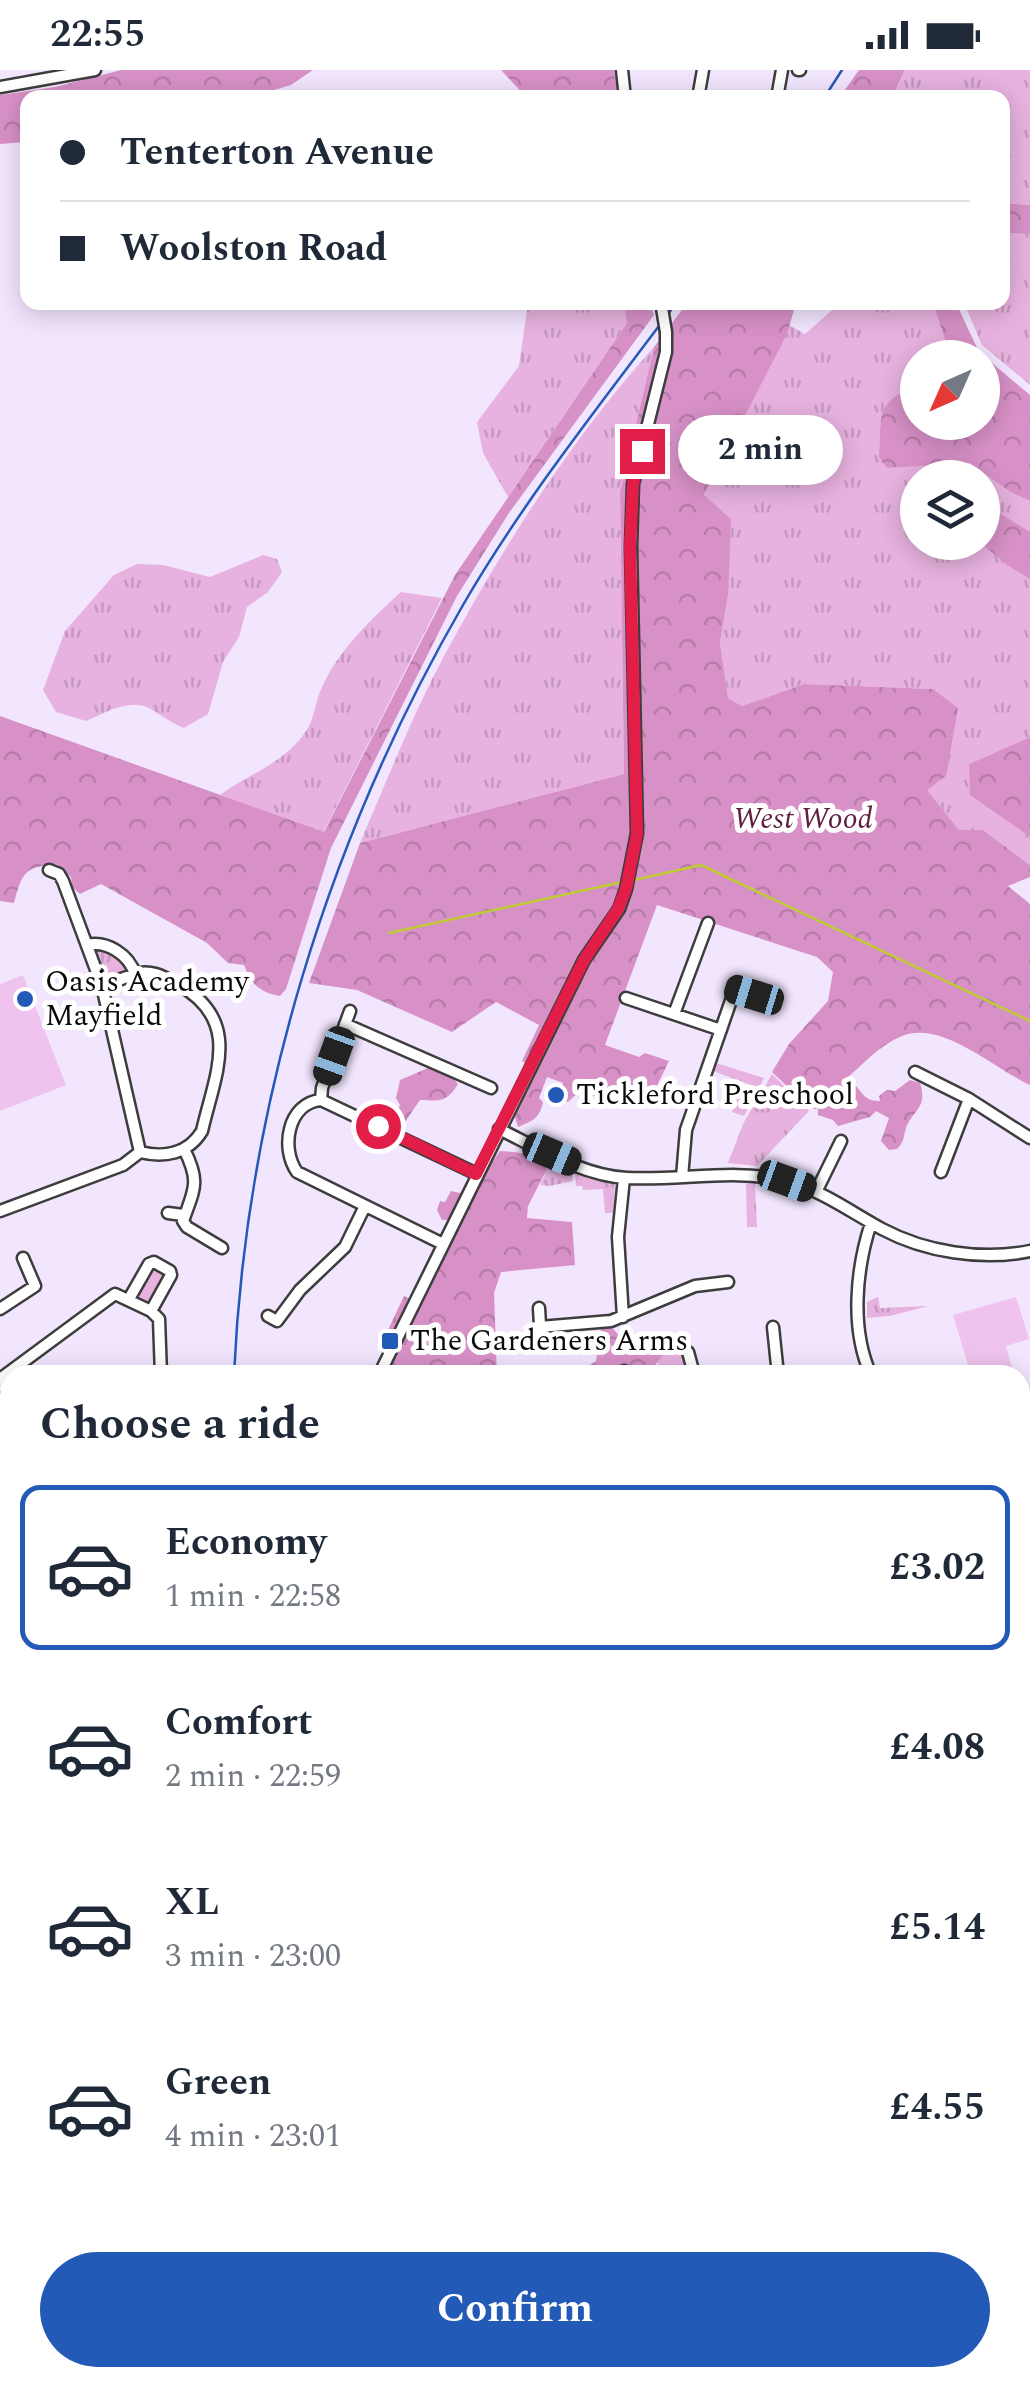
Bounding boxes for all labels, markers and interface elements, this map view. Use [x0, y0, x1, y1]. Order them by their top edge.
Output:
text: 22:55 [50, 6, 145, 64]
text: Tenterton Avenue [120, 124, 434, 182]
text: Woolston Road [120, 220, 388, 278]
north arrow [900, 340, 1000, 440]
map controls [900, 340, 1000, 560]
callout: 2 min [677, 416, 842, 486]
text: 2 min [718, 425, 803, 474]
route end [620, 429, 665, 474]
button: layers [900, 460, 1000, 560]
park label: West Wood [733, 796, 873, 842]
place label: Oasis Academy Mayfield [45, 959, 250, 1039]
car [721, 972, 787, 1018]
marker: Oasis Academy Mayfield [14, 988, 36, 1010]
car [310, 1023, 358, 1089]
place label: Tickleford Preschool [576, 1072, 854, 1118]
marker: Tickleford Preschool [545, 1084, 567, 1106]
route start [356, 1104, 401, 1149]
car [519, 1128, 585, 1180]
car [754, 1157, 820, 1205]
place label: The Gardeners Arms [410, 1318, 688, 1364]
marker: The Gardeners Arms [379, 1330, 401, 1352]
text: Choose a ride [40, 1390, 320, 1459]
text: Economy [165, 1514, 326, 1572]
icon: car [45, 1523, 135, 1613]
text: £3.02 [890, 1539, 985, 1597]
text: 1 min · 22:58 [165, 1572, 341, 1621]
text: Comfort [165, 1694, 312, 1752]
icon: car [45, 1703, 135, 1793]
text: £4.08 [890, 1719, 985, 1777]
text: 2 min · 22:59 [165, 1752, 341, 1801]
text: XL [165, 1874, 219, 1932]
icon: car [45, 1883, 135, 1973]
text: £5.14 [890, 1899, 985, 1957]
text: 3 min · 23:00 [165, 1932, 341, 1981]
text: Green [165, 2054, 272, 2112]
icon: car [45, 2063, 135, 2153]
text: £4.55 [890, 2079, 985, 2137]
text: 4 min · 23:01 [165, 2112, 341, 2161]
button: Confirm [40, 2252, 990, 2367]

